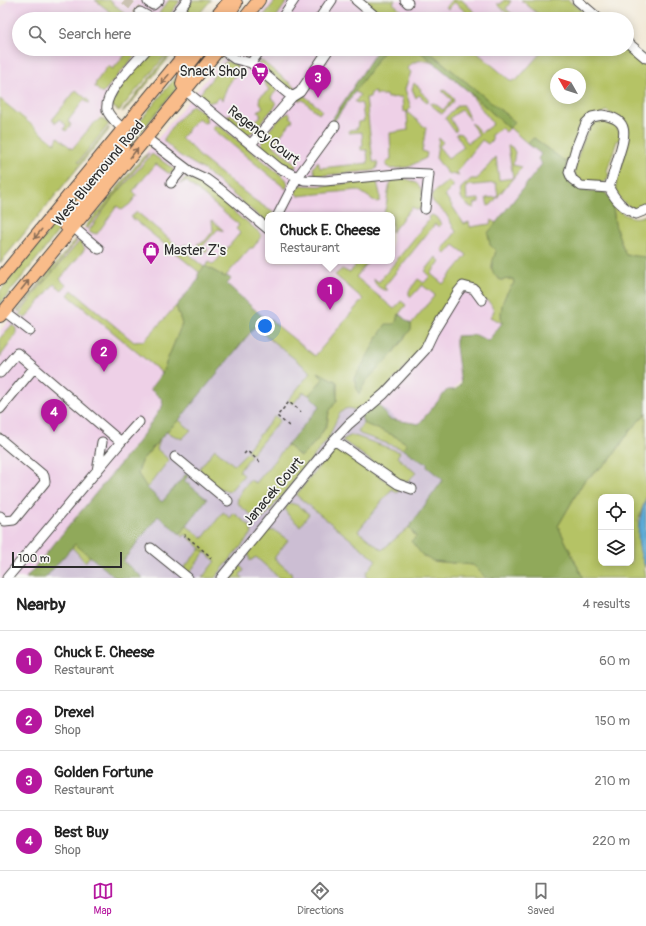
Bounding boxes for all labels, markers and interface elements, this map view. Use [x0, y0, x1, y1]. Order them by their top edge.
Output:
search box [12, 12, 634, 56]
icon: search [26, 23, 48, 45]
text: Search here [58, 25, 131, 44]
supermarket icon: Snack Shop [250, 61, 270, 86]
place label: Snack Shop [179, 63, 247, 80]
pin: 3 [305, 65, 331, 98]
north arrow [550, 68, 586, 104]
one-way arrow [160, 74, 169, 84]
street label: Regency Court [224, 102, 303, 169]
street label: West Bluemound Road [49, 117, 148, 230]
one-way arrow [130, 147, 138, 158]
popup [265, 212, 395, 264]
text: Chuck E. Cheese [280, 221, 380, 240]
one-way arrow [33, 228, 42, 239]
shop icon: Master Z's [141, 240, 161, 265]
text: Restaurant [280, 240, 340, 256]
place label: Master Z's [164, 242, 227, 259]
pin: 1 [317, 277, 343, 310]
one-way arrow [20, 280, 29, 291]
your location [255, 316, 275, 336]
pin: 2 [91, 339, 117, 372]
pin: 4 [41, 399, 67, 432]
street label: Janacek Court [240, 453, 307, 529]
map controls [598, 494, 634, 566]
button: locate [598, 494, 634, 530]
button: layers [598, 530, 634, 566]
scale bar [12, 550, 122, 569]
text: 100 m [18, 552, 49, 565]
text: Nearby [16, 594, 65, 615]
text: 4 results [583, 596, 630, 612]
text: Chuck E. Cheese [54, 643, 155, 662]
text: 1 [26, 653, 32, 669]
text: 60 m [599, 653, 630, 669]
text: Restaurant [54, 662, 114, 678]
text: Drexel [54, 703, 94, 722]
text: 2 [25, 713, 33, 729]
text: 150 m [595, 713, 630, 729]
text: Shop [54, 722, 81, 738]
text: Golden Fortune [54, 763, 153, 782]
text: 3 [25, 773, 33, 789]
text: 210 m [594, 773, 630, 789]
text: Restaurant [54, 782, 114, 798]
text: Best Buy [54, 823, 108, 842]
text: 4 [25, 833, 33, 849]
text: 220 m [592, 833, 630, 849]
text: Shop [54, 842, 81, 858]
tab: Map [92, 880, 114, 917]
tab: Directions [297, 880, 344, 917]
tab: Saved [527, 880, 554, 917]

